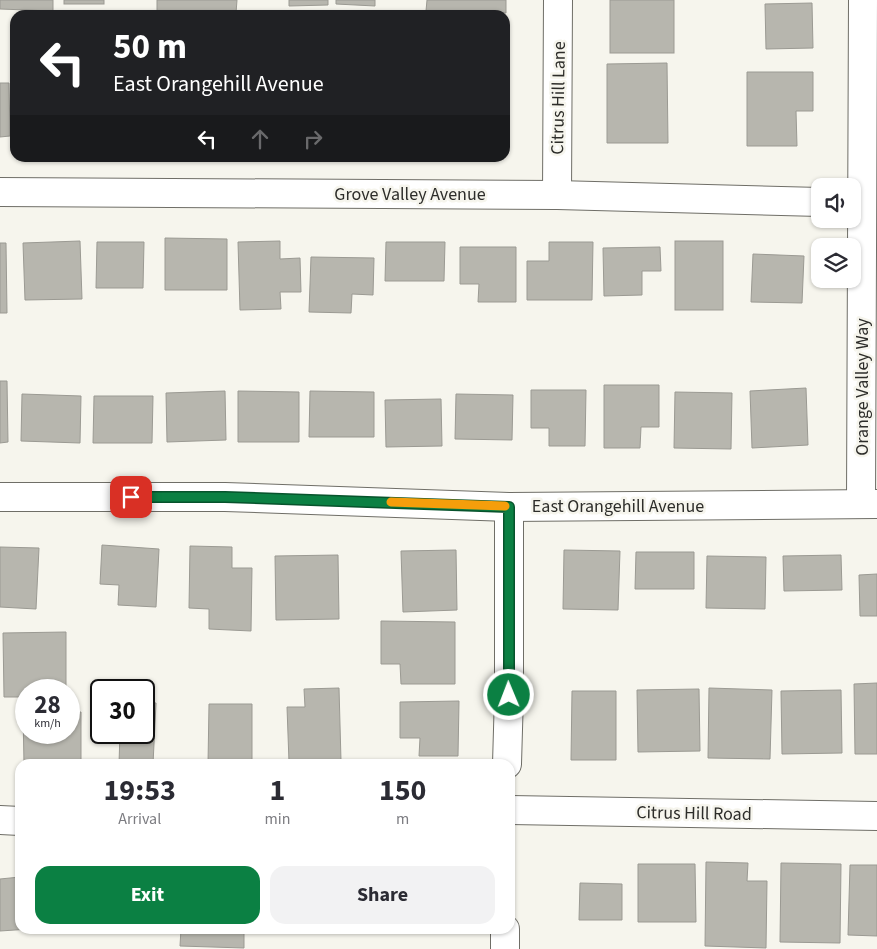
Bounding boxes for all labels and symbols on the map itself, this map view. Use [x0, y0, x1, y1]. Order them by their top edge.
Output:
street label: Citrus Hill Lane [545, 41, 572, 155]
street label: Grove Valley Avenue [334, 182, 486, 207]
street label: Orange Valley Way [850, 318, 875, 456]
pin [110, 476, 152, 518]
street label: East Orangehill Avenue [532, 494, 704, 519]
position arrow [482, 668, 534, 720]
speed limit sign: 30 [90, 679, 155, 744]
street label: Citrus Hill Road [636, 800, 752, 827]

